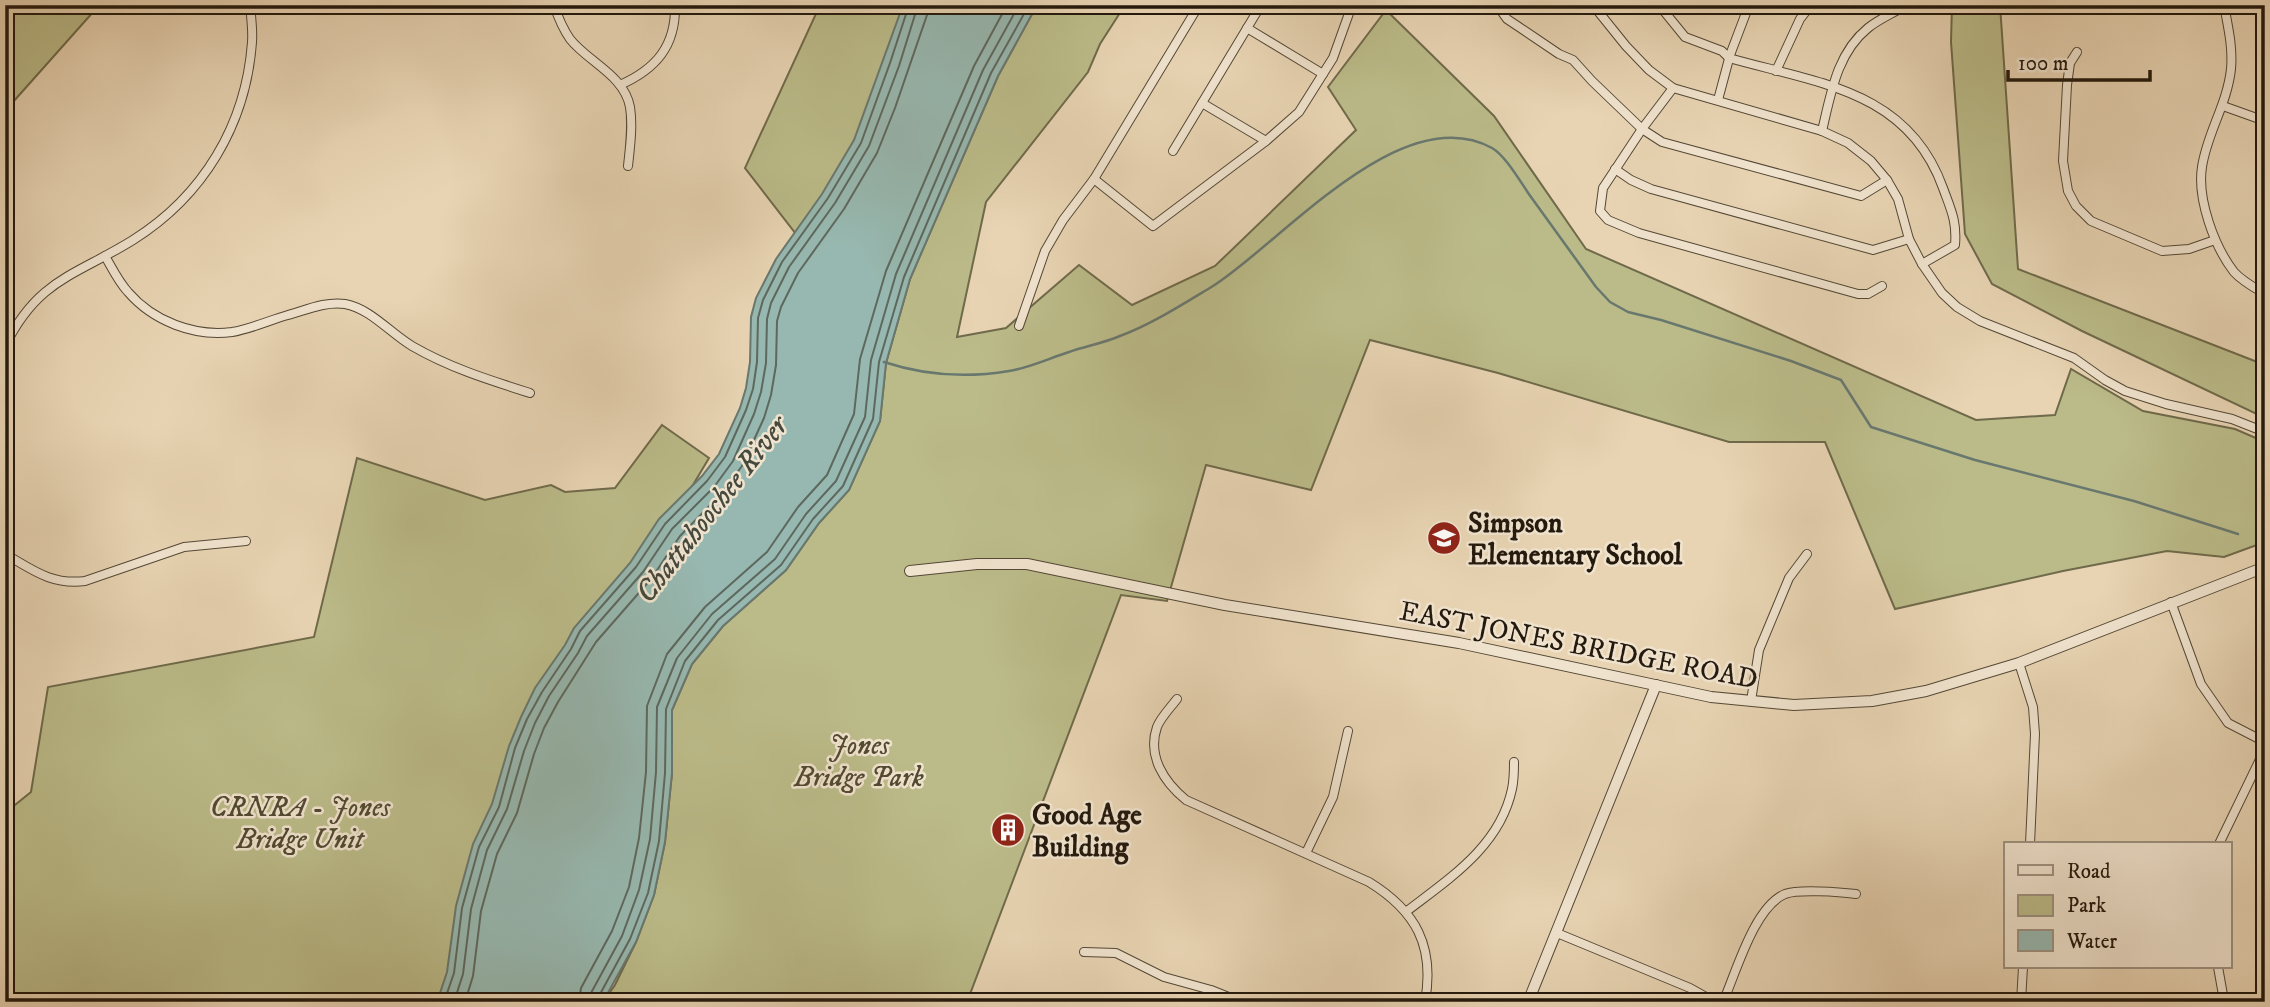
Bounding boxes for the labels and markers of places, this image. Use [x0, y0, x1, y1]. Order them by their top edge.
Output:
place label: Simpson Elementary School [1468, 506, 1683, 573]
school or university icon: Simpson Elementary School [1425, 519, 1463, 557]
place label: Good Age Building [1032, 798, 1142, 865]
building icon: Good Age Building [989, 811, 1027, 849]

